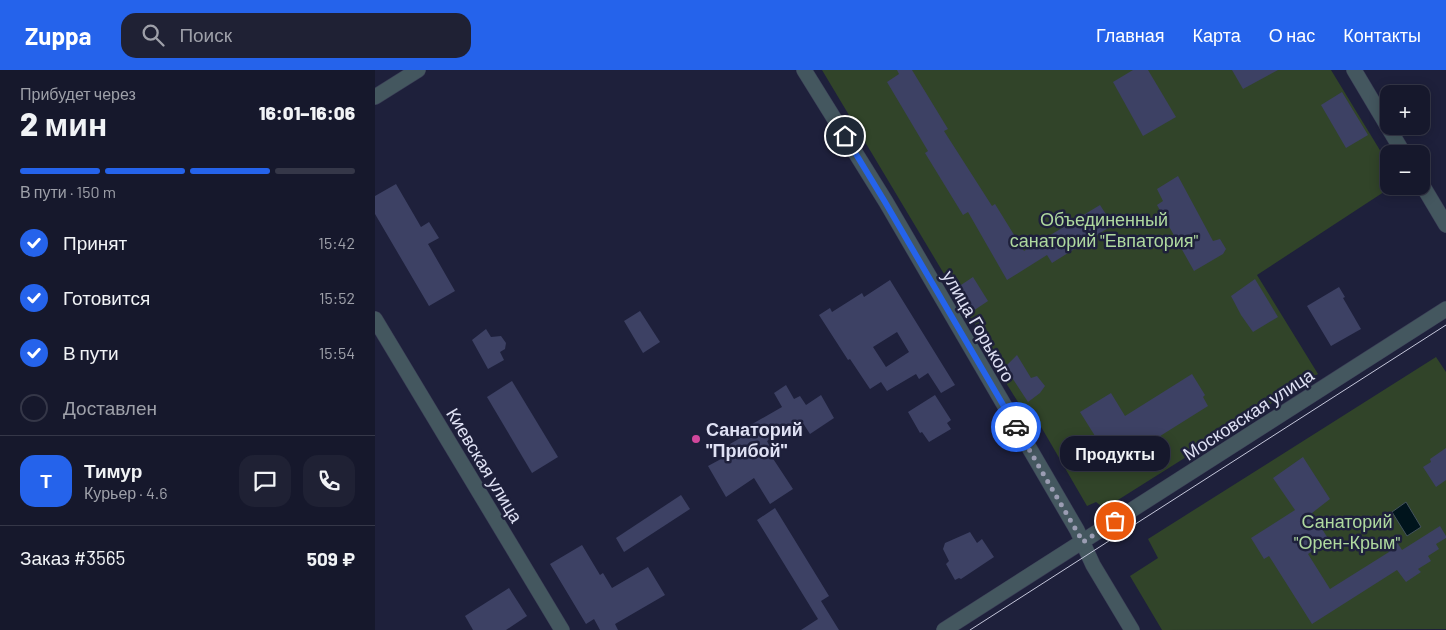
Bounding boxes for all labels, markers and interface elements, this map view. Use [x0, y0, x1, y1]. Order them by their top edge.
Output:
search box [121, 13, 471, 58]
text: Zuppa [25, 21, 91, 50]
icon: search [139, 21, 167, 49]
text: Поиск [179, 23, 232, 46]
text: Главная [1096, 24, 1165, 46]
text: Карта [1193, 24, 1241, 46]
text: О нас [1269, 24, 1315, 46]
text: Контакты [1343, 24, 1421, 46]
text: Прибудет через [20, 84, 136, 103]
map controls [1380, 85, 1430, 195]
button: + [1380, 85, 1430, 135]
text: 16:01–16:06 [259, 101, 355, 124]
text: 2 мин [20, 104, 107, 142]
pin [824, 115, 866, 157]
icon: home [831, 122, 859, 150]
button: − [1380, 145, 1430, 195]
text: В пути · 150 m [20, 182, 116, 201]
park label: Объединенный санаторий "Евпатория" [1010, 208, 1199, 251]
icon: check [20, 229, 48, 257]
text: Принят [63, 231, 127, 254]
text: 15:42 [318, 233, 355, 252]
street label: улица Горького [938, 266, 1020, 386]
icon: check [20, 284, 48, 312]
text: Готовится [63, 286, 150, 309]
text: 15:52 [319, 288, 355, 307]
icon: check [20, 339, 48, 367]
text: В пути [63, 341, 119, 364]
text: 15:54 [319, 343, 355, 362]
street label: Московская улица [1178, 363, 1318, 465]
text: Доставлен [63, 396, 157, 419]
courier [991, 402, 1041, 452]
street label: Киевская улица [442, 404, 528, 527]
icon: car [1002, 413, 1030, 441]
place label: Санаторий "Прибой" [706, 418, 803, 461]
marker: Санаторий "Прибой" [690, 433, 702, 445]
callout: Продукты [1060, 436, 1170, 471]
text: Продукты [1075, 444, 1155, 463]
button: chat [239, 455, 291, 507]
button: phone [303, 455, 355, 507]
text: Тимур [84, 459, 142, 482]
text: Т [40, 469, 52, 492]
text: Курьер · 4.6 [84, 483, 167, 502]
pin [1094, 500, 1136, 542]
icon: bag [1101, 507, 1129, 535]
park label: Санаторий "Орен-Крым" [1294, 510, 1400, 553]
text: Заказ #3565 [20, 546, 125, 569]
text: 509 ₽ [307, 547, 355, 570]

